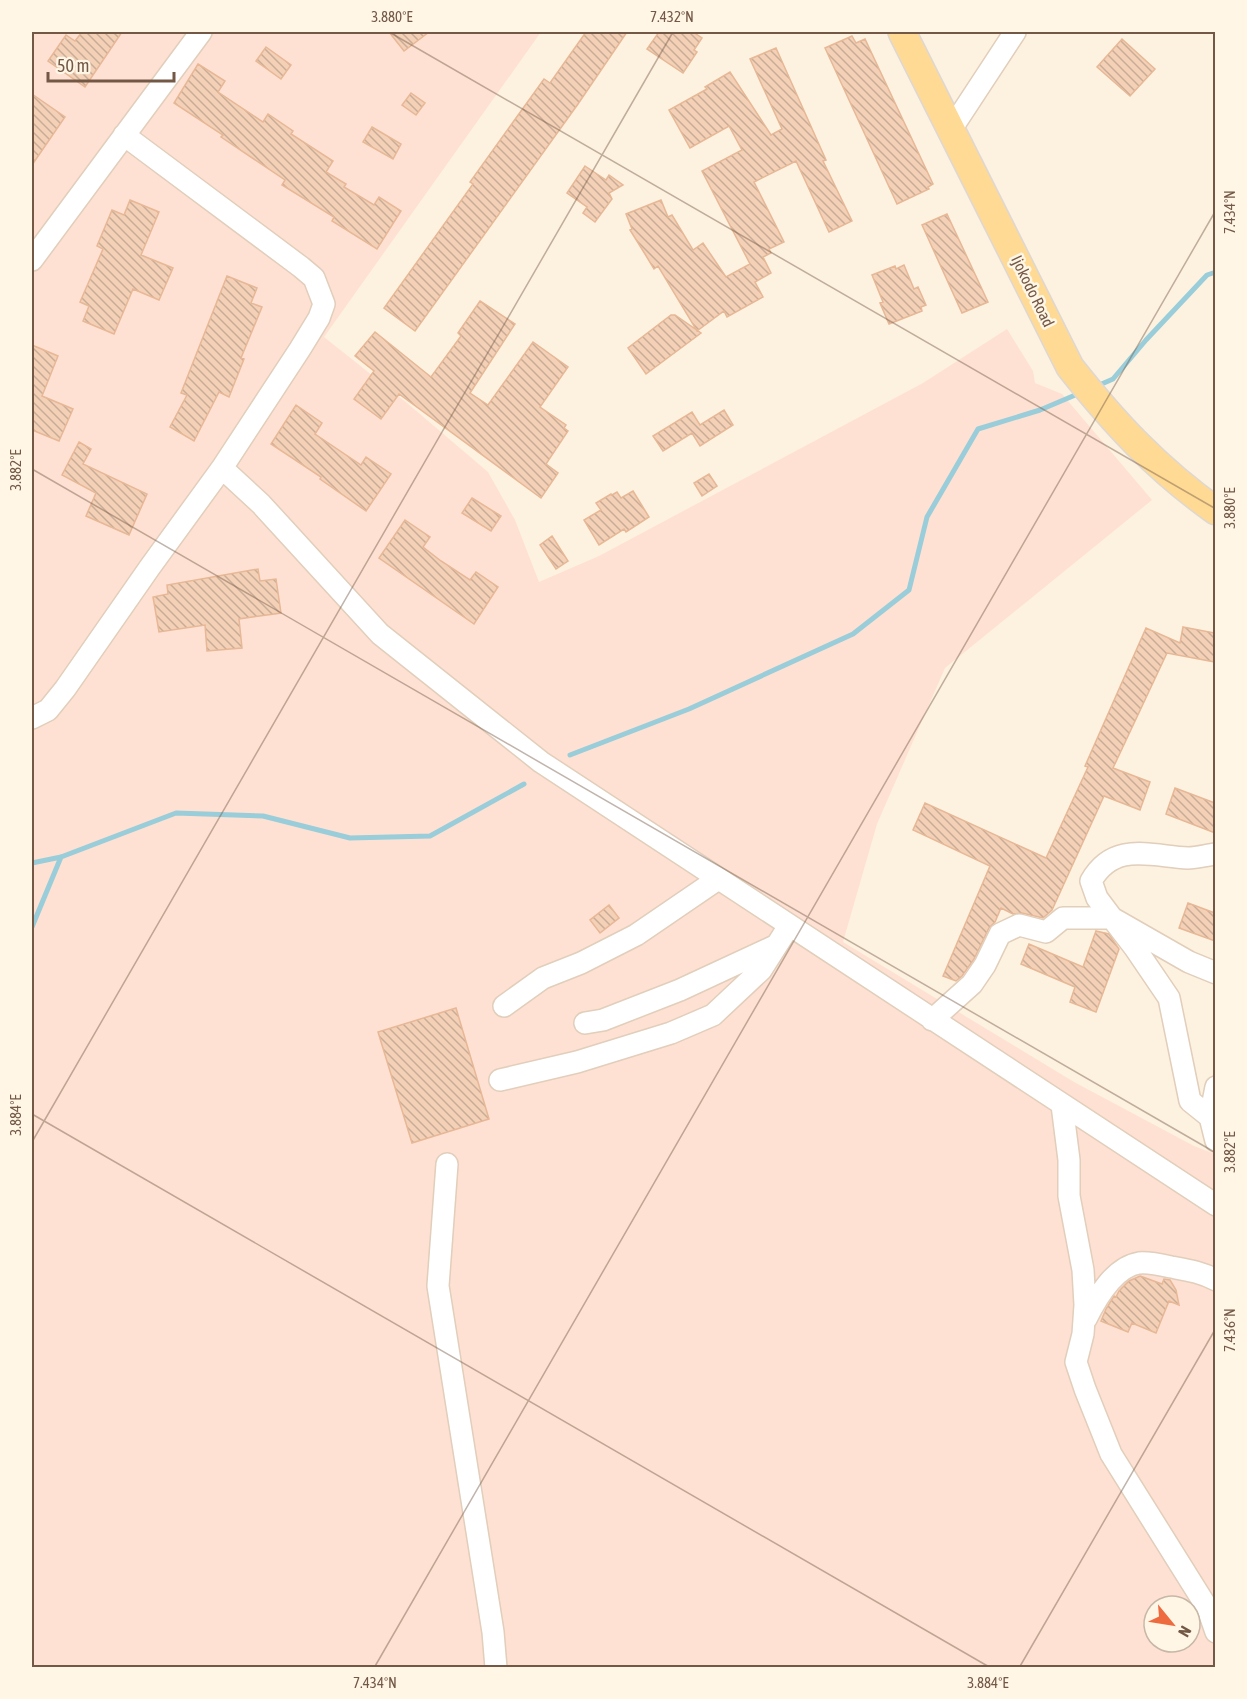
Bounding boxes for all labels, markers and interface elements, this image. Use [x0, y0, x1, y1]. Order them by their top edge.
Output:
text: 3.880°E [371, 8, 413, 25]
text: 7.432°N [650, 8, 694, 25]
scale bar [48, 45, 174, 83]
text: 50 m [57, 55, 89, 76]
text: 7.434°N [1221, 190, 1238, 234]
street label: Ijokodo Road [1007, 252, 1058, 330]
text: 3.882°E [7, 449, 24, 491]
text: 3.880°E [1221, 487, 1238, 529]
text: 3.884°E [7, 1094, 24, 1136]
text: 3.882°E [1221, 1131, 1238, 1173]
text: 7.436°N [1221, 1308, 1238, 1352]
north arrow [1142, 1594, 1202, 1654]
text: N [1175, 1623, 1195, 1640]
text: 7.434°N [353, 1674, 397, 1691]
text: 3.884°E [967, 1674, 1009, 1691]

